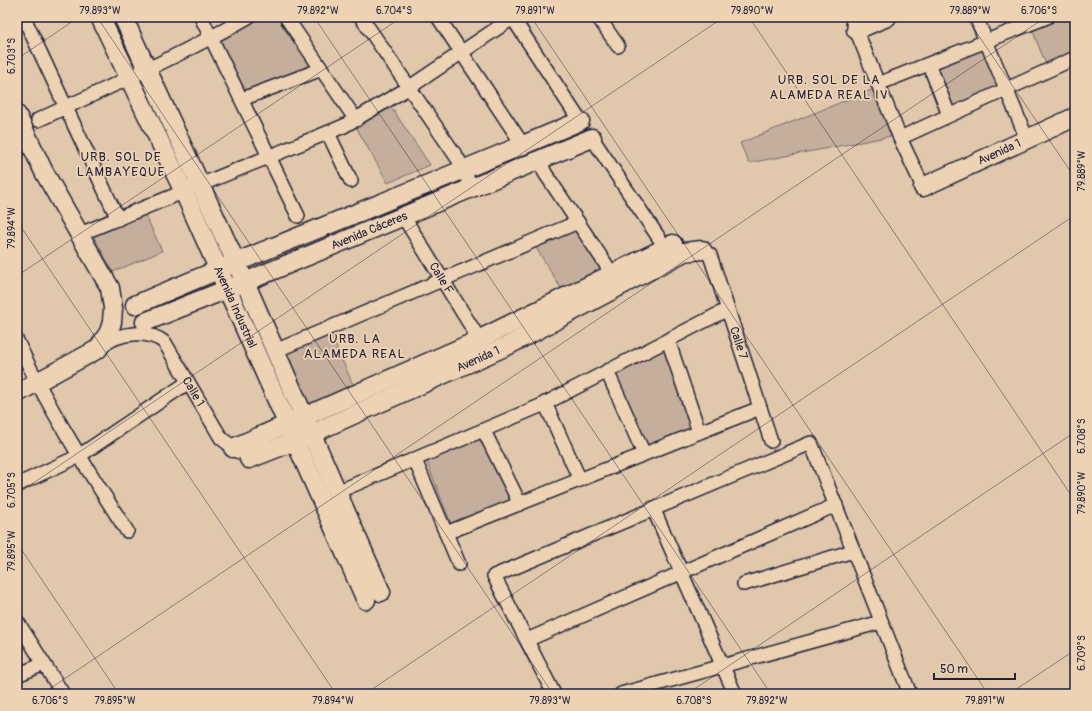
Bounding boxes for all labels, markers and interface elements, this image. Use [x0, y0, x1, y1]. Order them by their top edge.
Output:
text: 79.893°W [79, 5, 121, 17]
text: 79.892°W [297, 5, 339, 17]
text: 6.704°S [376, 5, 412, 17]
text: 79.891°W [515, 5, 555, 17]
text: 79.890°W [731, 5, 774, 17]
text: 79.889°W [950, 5, 991, 17]
text: 6.706°S [1021, 5, 1057, 17]
text: 6.703°S [6, 38, 18, 74]
district label: URB. SOL DE LA ALAMEDA REAL IV [769, 72, 889, 103]
street label: Avenida 1 [976, 136, 1023, 169]
district label: URB. SOL DE LAMBAYEQUE [77, 149, 165, 180]
text: 79.889°W [1076, 150, 1088, 191]
text: 79.894°W [6, 207, 18, 249]
street label: Avenida Cáceres [329, 208, 410, 254]
street label: Calle F [426, 260, 456, 297]
street label: Avenida Industrial [210, 264, 260, 351]
street label: Calle 7 [726, 325, 751, 362]
district label: URB. LA ALAMEDA REAL [304, 331, 406, 362]
street label: Avenida 1 [454, 343, 502, 376]
street label: Calle 1 [179, 374, 208, 409]
text: 6.708°S [1076, 418, 1088, 454]
text: 79.890°W [1076, 471, 1088, 514]
text: 6.705°S [6, 472, 18, 508]
text: 79.895°W [6, 530, 18, 572]
text: 6.709°S [1076, 635, 1088, 671]
scale bar [934, 655, 1015, 681]
text: 50 m [940, 662, 968, 677]
text: 6.706°S [32, 695, 68, 707]
text: 79.895°W [94, 695, 136, 707]
text: 79.894°W [312, 695, 354, 707]
text: 79.893°W [529, 695, 571, 707]
text: 6.708°S [676, 695, 712, 707]
text: 79.892°W [746, 695, 788, 707]
text: 79.891°W [965, 695, 1005, 707]

